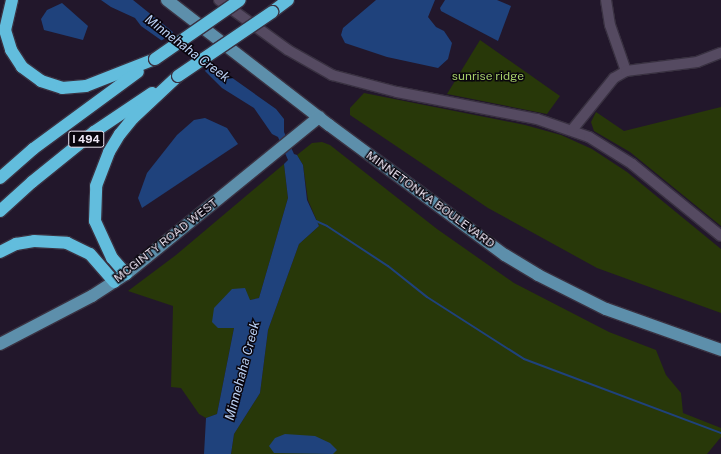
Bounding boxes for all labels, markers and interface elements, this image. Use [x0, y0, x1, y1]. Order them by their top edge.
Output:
water label: Minnehaha Creek [142, 12, 232, 86]
park label: sunrise ridge [452, 70, 524, 84]
road number: I 494 [68, 130, 104, 148]
street label: MINNETONKA BOULEVARD [363, 148, 497, 252]
street label: MCGINTY ROAD WEST [111, 196, 221, 286]
water label: Minnehaha Creek [222, 320, 264, 422]

